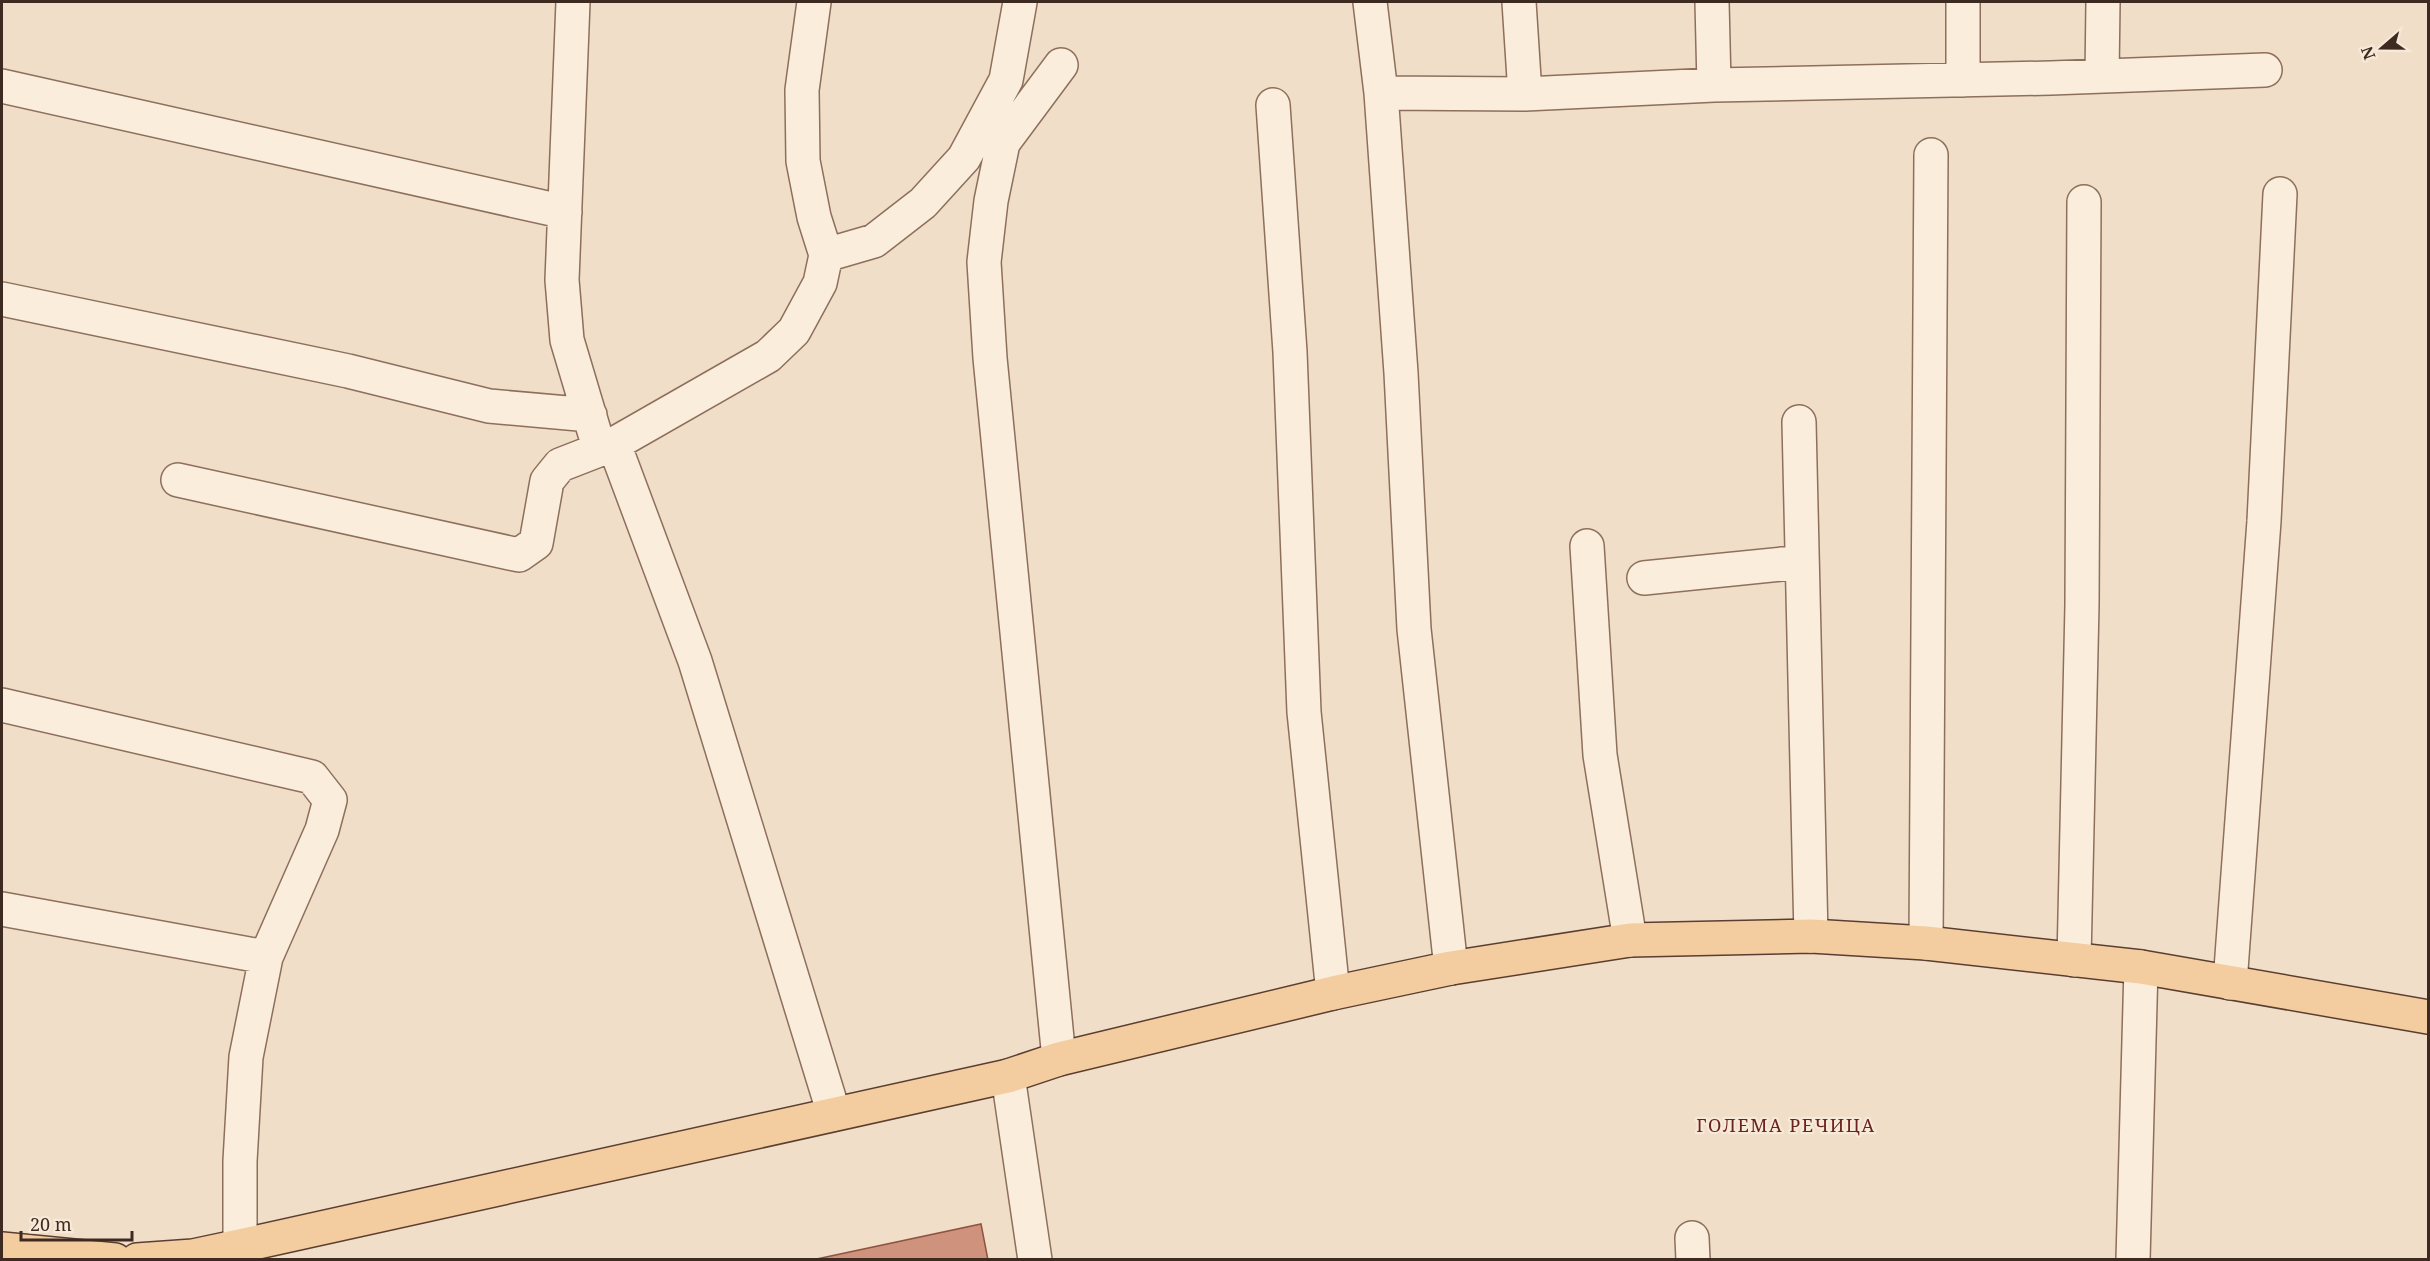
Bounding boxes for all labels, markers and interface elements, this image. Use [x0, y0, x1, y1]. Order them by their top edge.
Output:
north arrow [2352, 18, 2412, 78]
text: N [2355, 43, 2380, 63]
district label: ГОЛЕМА РЕЧИЦА [1696, 1113, 1876, 1137]
scale bar [21, 1204, 132, 1242]
text: 20 m [30, 1212, 72, 1236]

